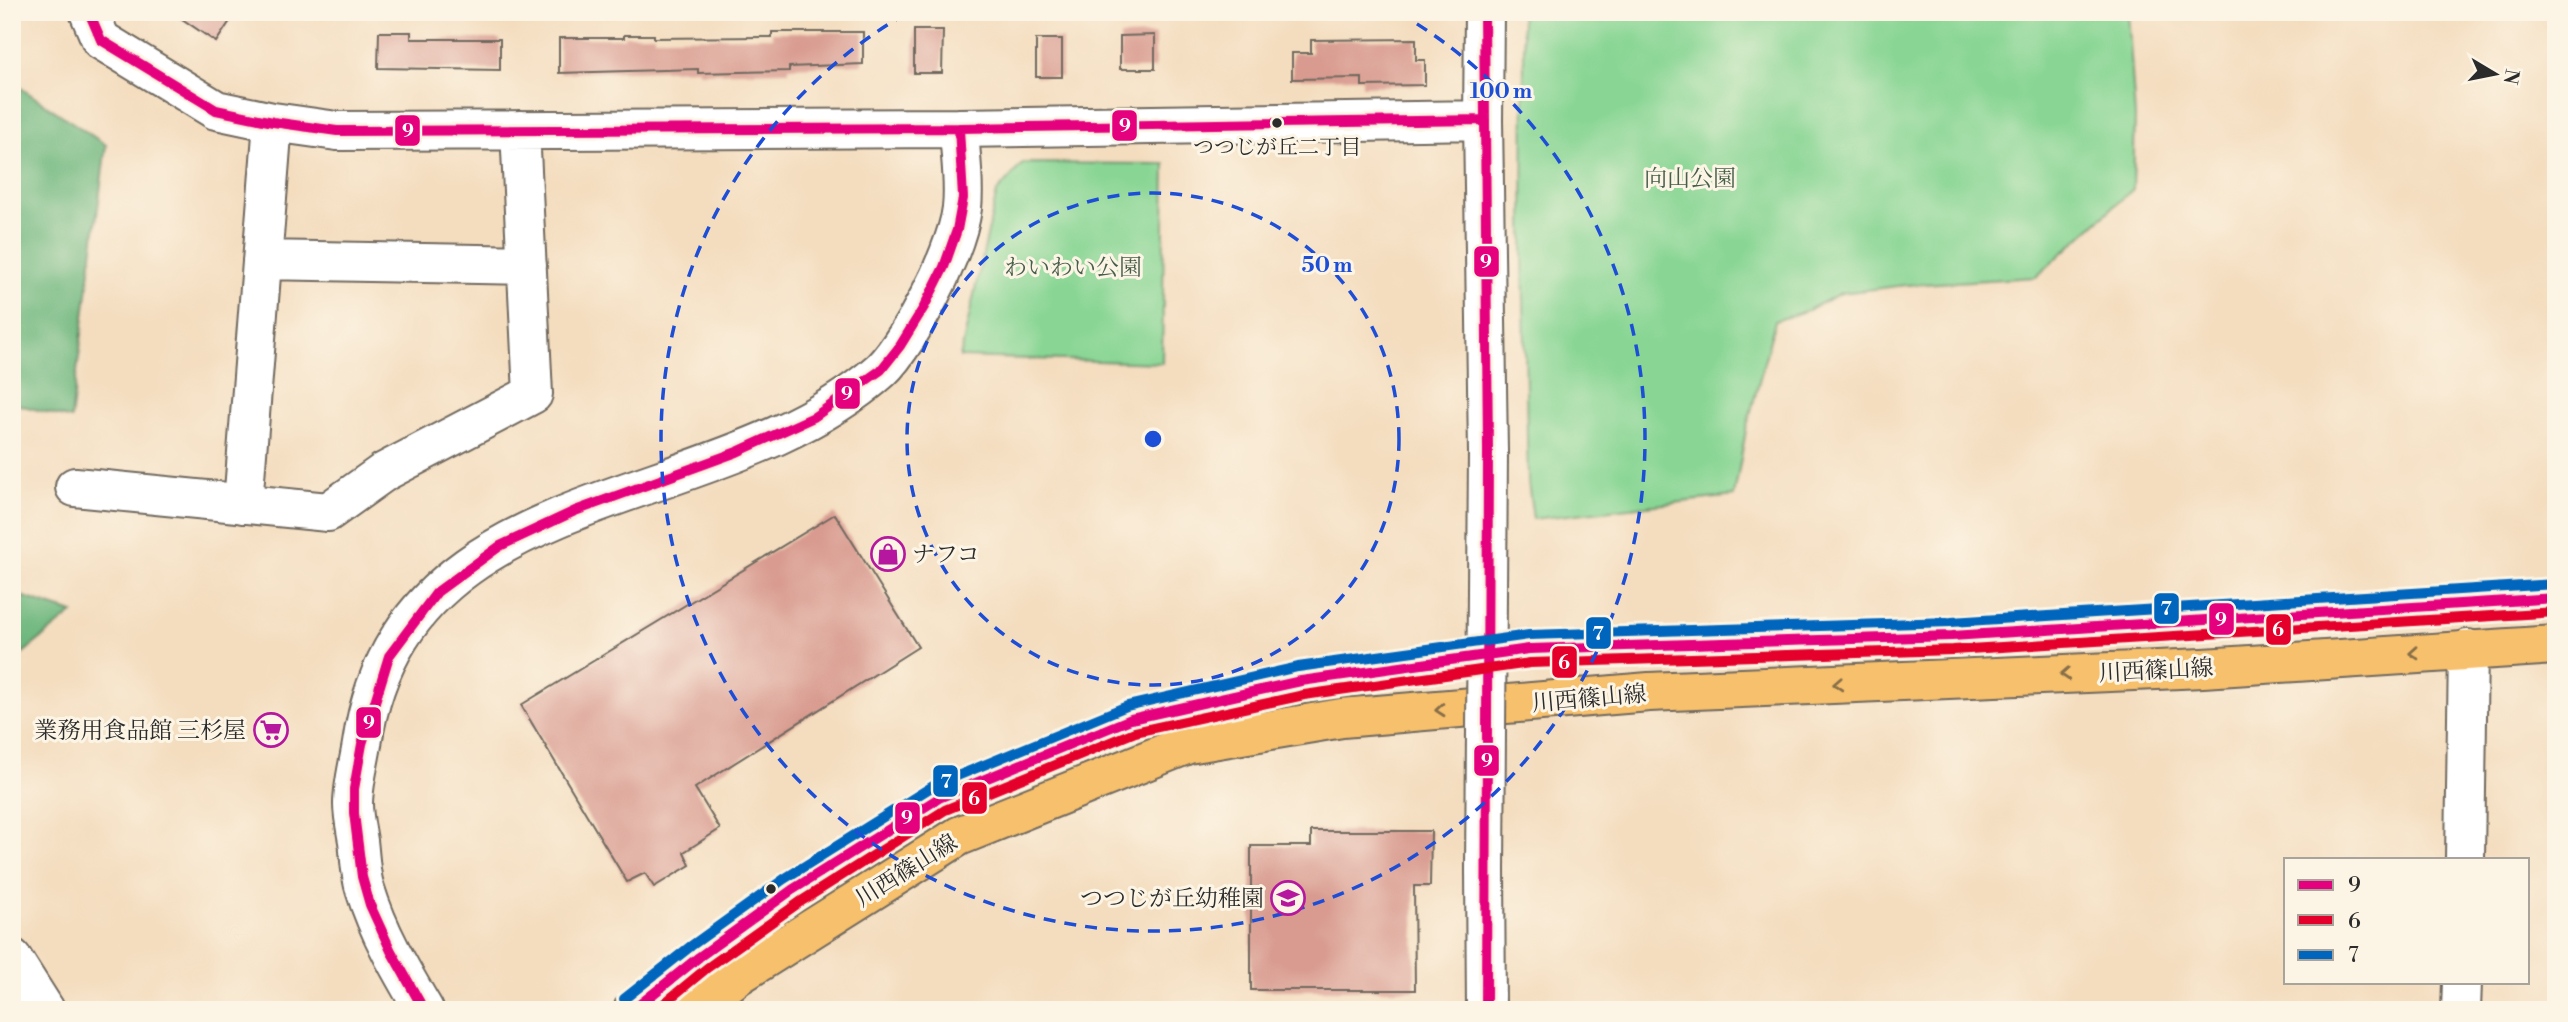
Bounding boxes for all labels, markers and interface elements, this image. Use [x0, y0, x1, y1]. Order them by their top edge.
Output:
north arrow [2460, 38, 2530, 108]
text: N [2498, 67, 2524, 86]
text: 100 m [1470, 79, 1532, 105]
line badge: 9 [1111, 109, 1138, 142]
line badge: 9 [394, 114, 421, 147]
text: 9 [1119, 114, 1131, 138]
marker: つつじが丘二丁目 [1270, 116, 1284, 130]
text: 9 [402, 119, 414, 143]
place label: つつじが丘二丁目 [1193, 135, 1361, 161]
park label: 向山公園 [1644, 165, 1736, 193]
line badge: 9 [1473, 245, 1500, 278]
text: 9 [1480, 250, 1492, 274]
text: 50 m [1302, 253, 1352, 279]
park label: わいわい公園 [1004, 254, 1142, 282]
line badge: 9 [834, 377, 861, 410]
text: 9 [841, 382, 853, 406]
centre of rings [1141, 427, 1165, 451]
shop icon: ナフコ [869, 535, 907, 573]
place label: ナフコ [912, 541, 980, 569]
line badge: 7 [2153, 592, 2180, 625]
text: 7 [2160, 597, 2172, 621]
line badge: 9 [2208, 602, 2235, 636]
text: 9 [2215, 608, 2227, 632]
line badge: 6 [2265, 613, 2292, 646]
line badge: 7 [1585, 616, 1612, 650]
text: 6 [2272, 618, 2284, 642]
text: 7 [1592, 622, 1604, 646]
line badge: 6 [1551, 645, 1578, 679]
one-way arrow [2408, 645, 2419, 660]
text: 6 [1558, 651, 1570, 675]
street label: 川西篠山線 [2098, 654, 2214, 688]
one-way arrow [2059, 666, 2070, 681]
one-way arrow [1832, 676, 1843, 691]
street label: 川西篠山線 [1531, 680, 1648, 718]
one-way arrow [1434, 702, 1445, 717]
line badge: 9 [355, 706, 382, 739]
supermarket icon: 業務用食品館 三杉屋 [252, 711, 290, 749]
text: 9 [363, 711, 375, 735]
place label: 業務用食品館 三杉屋 [34, 717, 246, 745]
line badge: 9 [1473, 744, 1500, 777]
text: 9 [1481, 749, 1493, 773]
line badge: 7 [932, 764, 959, 798]
text: 7 [940, 770, 952, 794]
line badge: 6 [961, 781, 988, 815]
text: 6 [968, 787, 980, 811]
line badge: 9 [894, 801, 921, 835]
text: 9 [901, 806, 913, 830]
street label: 川西篠山線 [850, 829, 963, 913]
legend [2284, 858, 2530, 984]
text: 9 [2348, 873, 2361, 899]
school or university icon: つつじが丘幼稚園 [1269, 879, 1307, 917]
unlabelled marker [764, 882, 778, 896]
place label: つつじが丘幼稚園 [1080, 885, 1264, 913]
text: 6 [2348, 909, 2361, 935]
text: 7 [2348, 943, 2359, 969]

